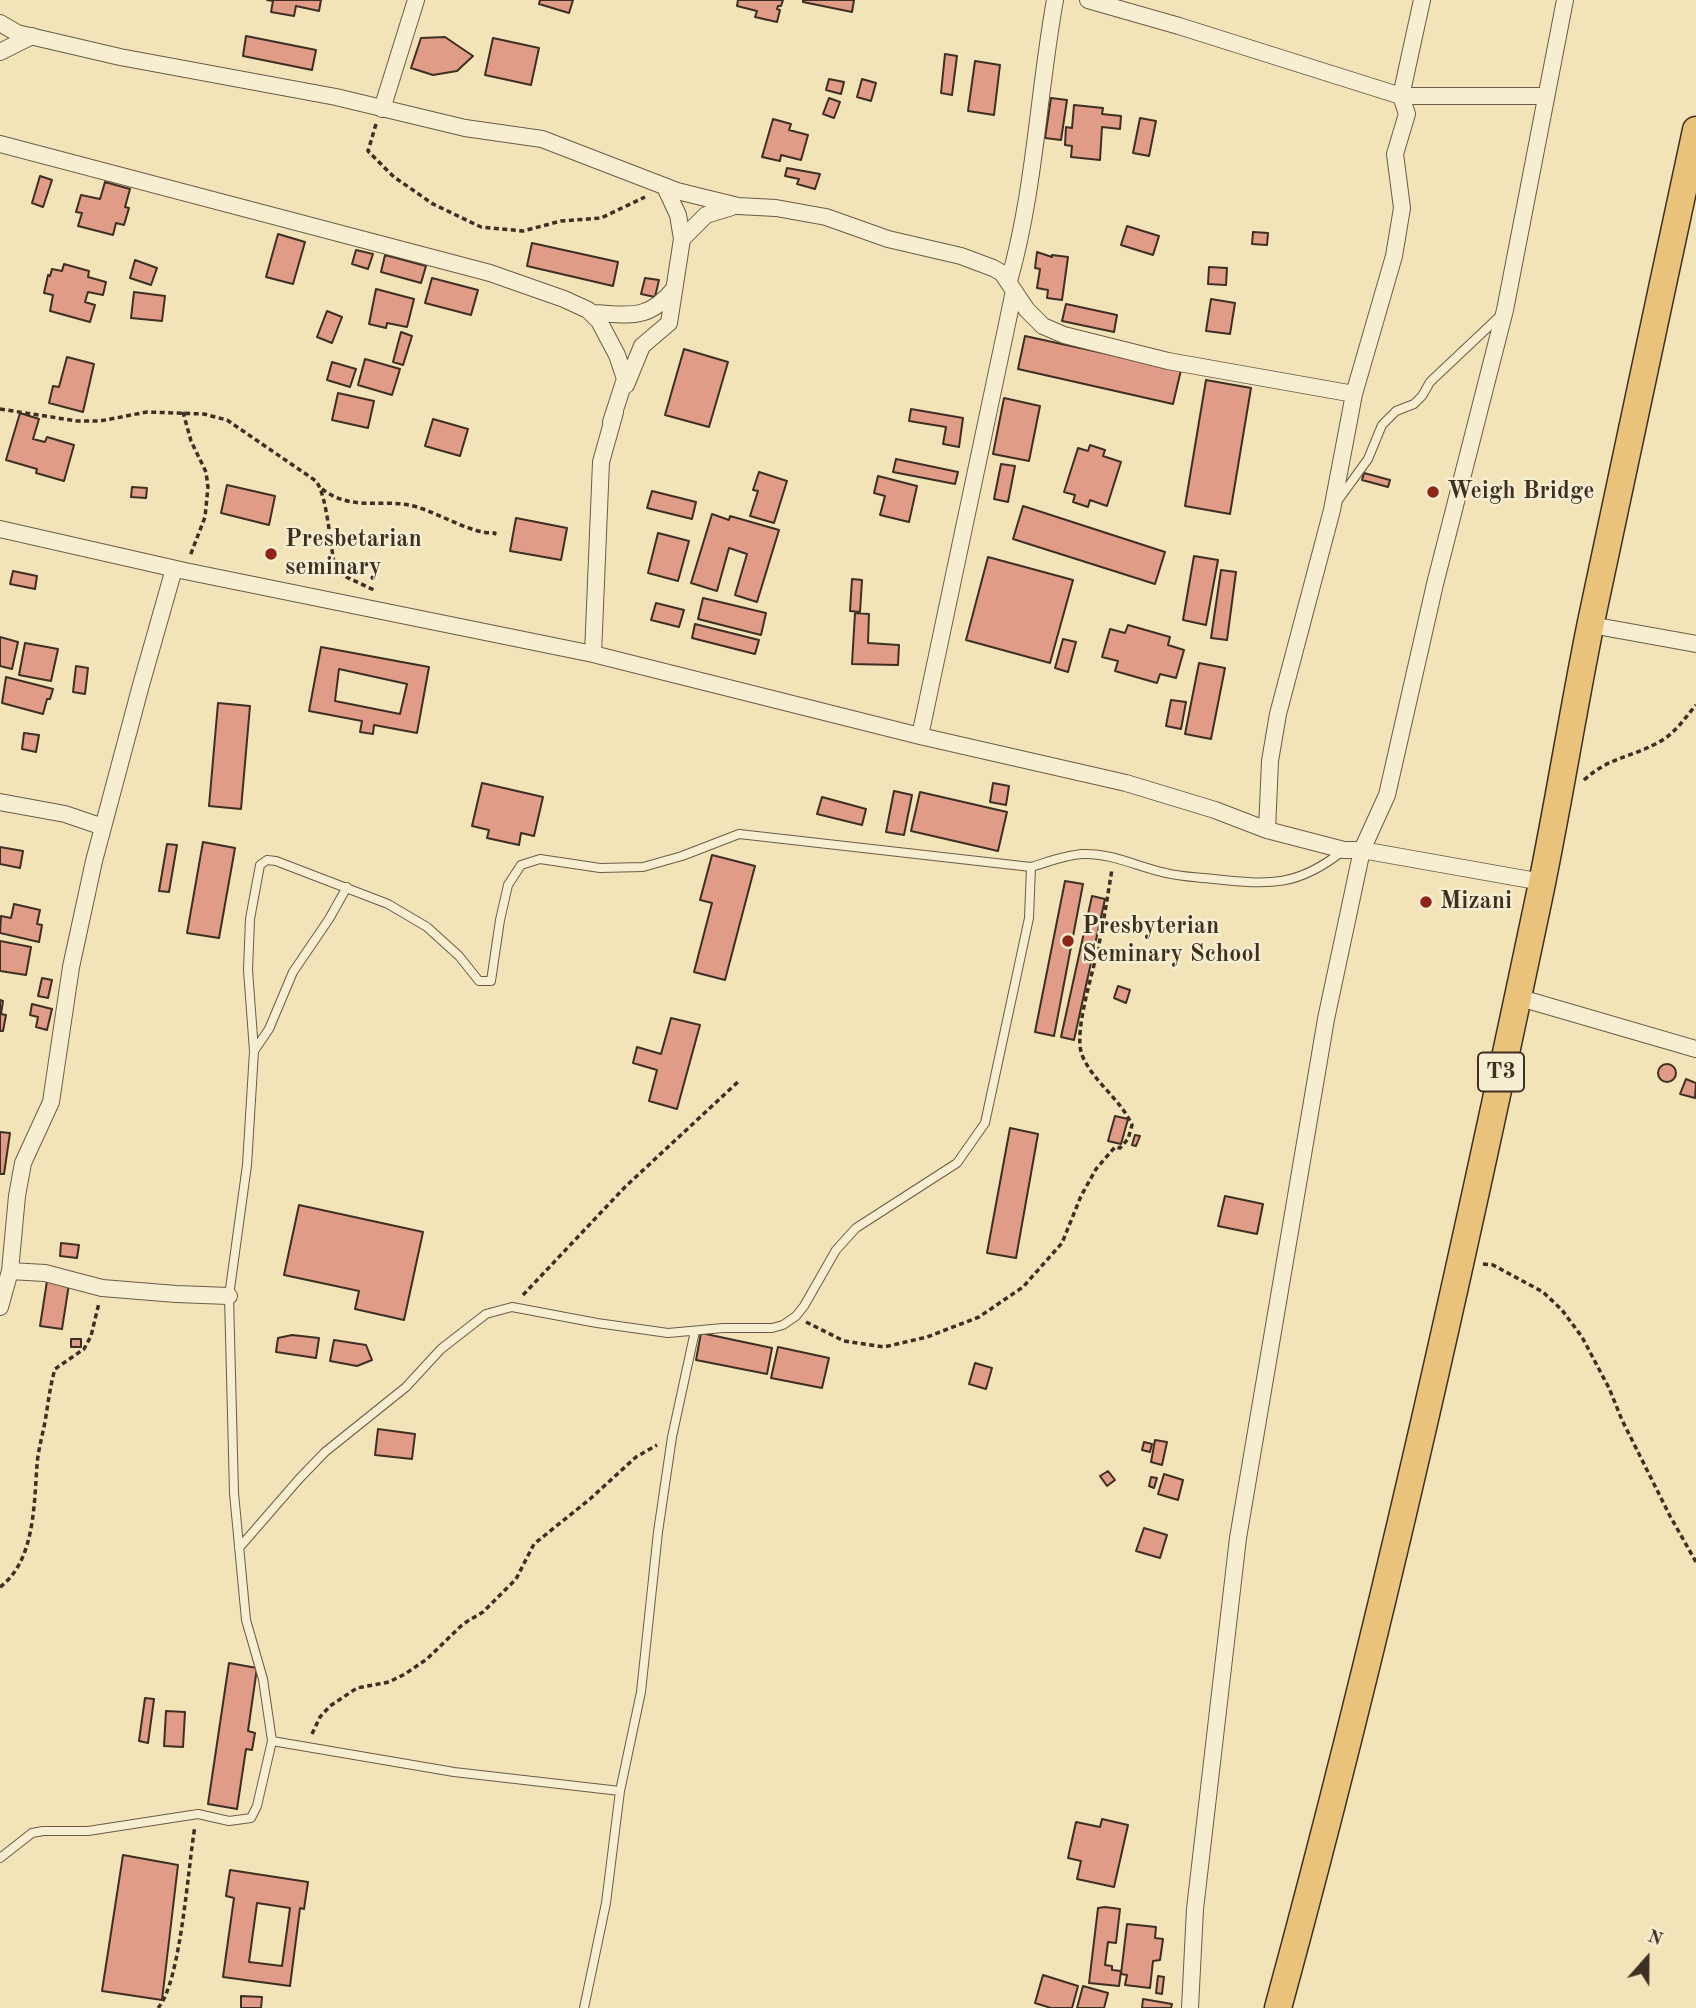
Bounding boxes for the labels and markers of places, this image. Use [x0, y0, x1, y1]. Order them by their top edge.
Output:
place label: Weigh Bridge [1447, 478, 1595, 506]
marker: Weigh Bridge [1425, 484, 1441, 500]
place label: Presbetarian seminary [285, 526, 422, 582]
marker: Presbetarian seminary [263, 546, 279, 562]
place label: Mizani [1440, 888, 1512, 916]
marker: Mizani [1418, 894, 1434, 910]
place label: Presbyterian Seminary School [1082, 913, 1261, 969]
marker: Presbyterian Seminary School [1060, 933, 1076, 949]

